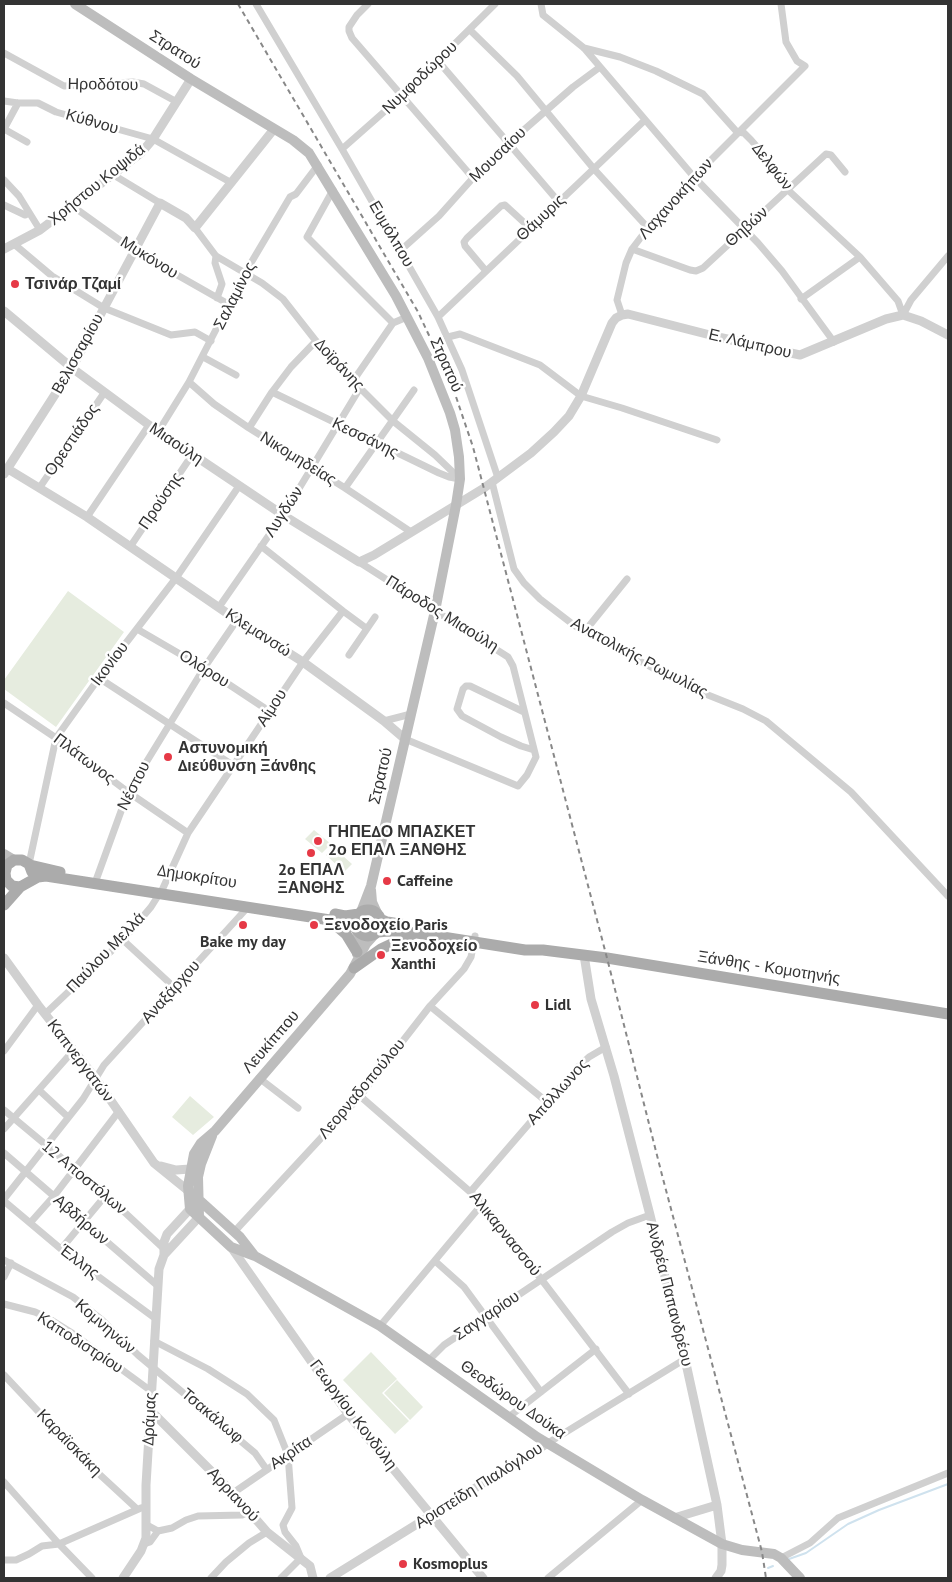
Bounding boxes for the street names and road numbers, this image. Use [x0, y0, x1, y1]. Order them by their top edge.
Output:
street label: Στρατού [146, 26, 204, 74]
street label: Νυμφοδώρου [379, 38, 461, 118]
street label: Ηροδότου [67, 75, 139, 95]
street label: Κύθνου [63, 105, 121, 139]
street label: Μουσαίου [466, 123, 530, 187]
street label: Δελφών [748, 139, 796, 195]
street label: Χρήστου Κοψιδά [45, 140, 149, 230]
street label: Λαχανοκήπων [635, 155, 717, 243]
street label: Θάμυρις [513, 191, 569, 245]
street label: Ευμόλπου [364, 198, 418, 270]
street label: Θηβών [722, 203, 772, 251]
street label: Μυκόνου [117, 233, 181, 283]
street label: Σαλαμίνος [210, 259, 260, 333]
street label: Βελισσαρίου [48, 311, 108, 397]
street label: Ε. Λάμπρου [707, 325, 793, 363]
street label: Δοϊράνης [310, 335, 368, 395]
street label: Στρατού [426, 335, 466, 395]
street label: Ορεστιάδος [41, 400, 103, 480]
street label: Κεσσάνης [329, 414, 401, 462]
street label: Μιαούλη [145, 419, 207, 469]
street label: Νικομηδείας [256, 428, 340, 490]
street label: Προύσης [135, 469, 187, 533]
street label: Λυγδών [260, 483, 308, 541]
street label: Πάροδος Μιαούλη [382, 572, 502, 656]
street label: Κλεμανσώ [222, 605, 294, 661]
street label: Ανατολικής Ρωμυλίας [567, 614, 711, 702]
street label: Ικονίου [87, 638, 133, 690]
street label: Ολόρου [175, 646, 233, 692]
street label: Αίμου [253, 686, 291, 730]
street label: Πλάτωνος [50, 730, 118, 788]
street label: Στρατού [365, 746, 397, 806]
street label: Νέστου [114, 758, 154, 814]
street label: Δημοκρίτου [156, 861, 238, 893]
street label: Παύλου Μελλά [63, 909, 149, 997]
street label: Ξάνθης - Κομοτηνής [696, 947, 842, 989]
street label: Αναξάρχου [138, 956, 204, 1028]
street label: Λευκίππου [238, 1007, 304, 1077]
street label: Καπνεργατών [43, 1016, 117, 1106]
street label: Λεορναδοπούλου [315, 1035, 409, 1143]
street label: Απόλλωνος [523, 1055, 593, 1129]
street label: 12 Αποστόλων [38, 1137, 130, 1219]
street label: Αλικαρνασσού [465, 1188, 545, 1280]
street label: Αβδήρων [49, 1191, 113, 1249]
street label: Ανδρέα Παπανδρέου [642, 1220, 696, 1368]
street label: Έλλης [55, 1241, 103, 1283]
street label: Σαγγαρίου [451, 1287, 523, 1345]
street label: Κομνηνών [71, 1296, 139, 1358]
street label: Καποδιστρίου [34, 1308, 126, 1378]
street label: Γεωργίου Κονδύλη [305, 1356, 401, 1474]
street label: Θεοδώρου Δούκα [456, 1356, 570, 1444]
street label: Τσακάλωφ [177, 1385, 247, 1447]
street label: Δράμας [139, 1392, 161, 1446]
street label: Καραϊσκάκη [32, 1406, 106, 1480]
street label: Ακρίτα [266, 1432, 316, 1474]
street label: Αριστείδη Πιαλόγλου [412, 1439, 546, 1533]
street label: Αρριανού [203, 1464, 263, 1526]

